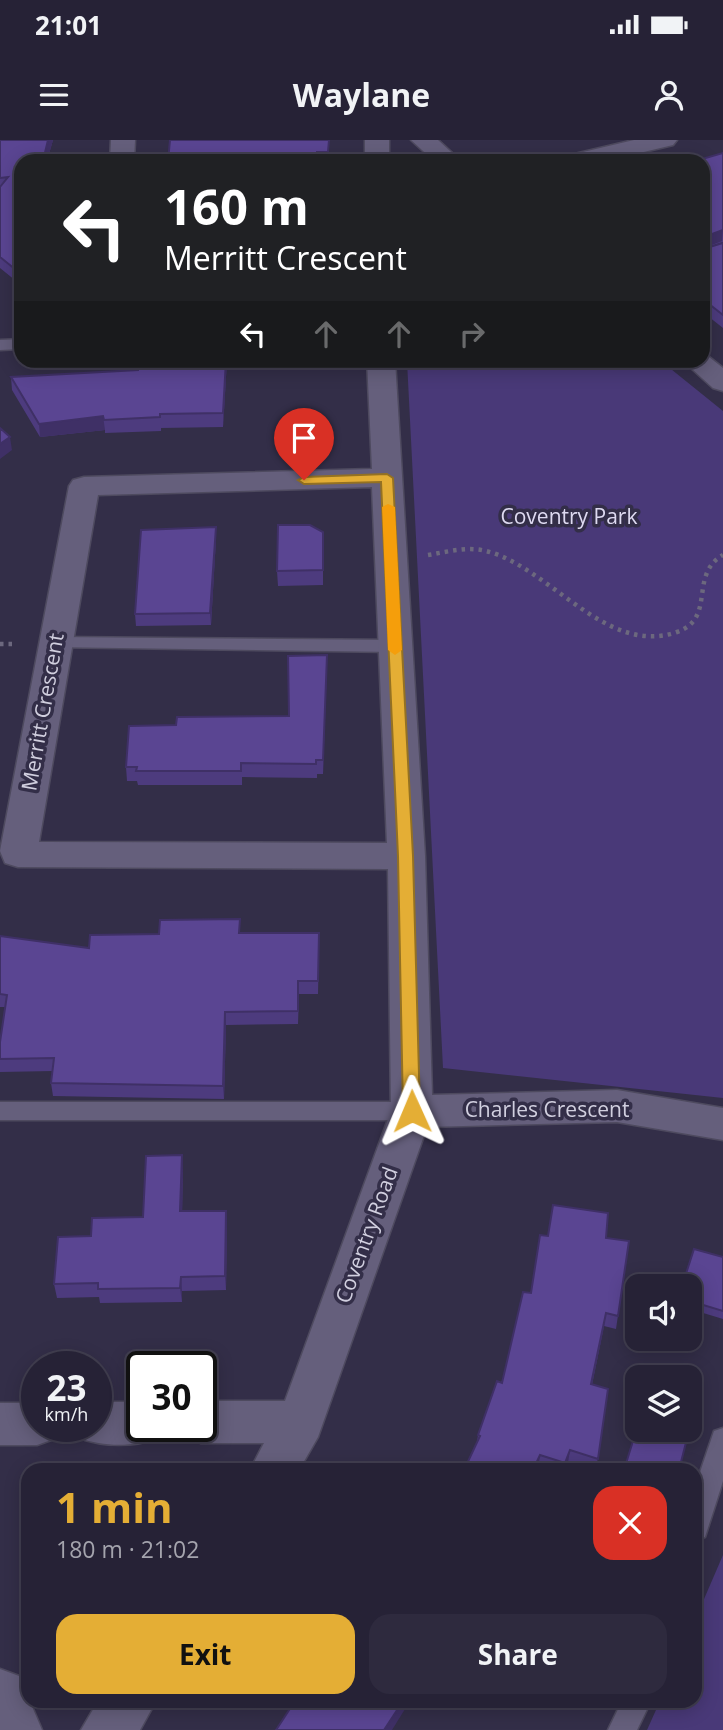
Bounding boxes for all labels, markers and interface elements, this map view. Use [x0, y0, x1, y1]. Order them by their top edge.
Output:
text: 21:01 [35, 7, 102, 43]
text: Waylane [293, 73, 430, 116]
icon: menu [35, 76, 73, 114]
icon: person [650, 76, 688, 114]
text: 160 m [164, 173, 309, 239]
icon: left [49, 182, 140, 273]
text: Merritt Crescent [164, 236, 407, 279]
icon: left [234, 315, 272, 353]
icon: ahead [307, 315, 345, 353]
icon: ahead [380, 315, 418, 353]
icon: right [453, 315, 491, 353]
pin [274, 408, 334, 480]
icon: arrive [285, 419, 323, 457]
park label: Coventry Park [501, 502, 637, 530]
street label: Merritt Crescent [14, 631, 70, 793]
position arrow [375, 1074, 449, 1148]
street label: Charles Crescent [465, 1095, 629, 1123]
street label: Coventry Road [328, 1163, 404, 1307]
map controls [625, 1274, 702, 1442]
button: sound [625, 1274, 702, 1351]
speed limit sign: 30 [126, 1351, 217, 1442]
text: 23 [46, 1364, 87, 1411]
button: layers [625, 1365, 702, 1442]
text: km/h [45, 1402, 88, 1426]
text: 1 min [56, 1478, 173, 1535]
button: close [593, 1486, 667, 1560]
text: 180 m · 21:02 [56, 1533, 199, 1565]
button: Exit [56, 1614, 355, 1694]
button: Share [369, 1614, 667, 1694]

